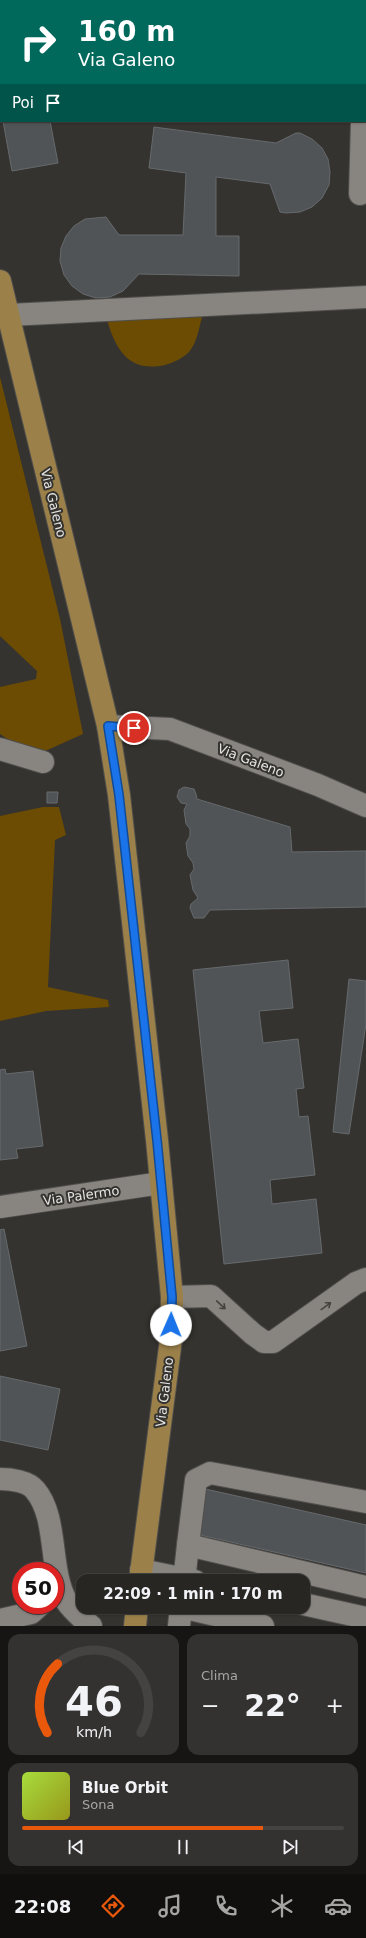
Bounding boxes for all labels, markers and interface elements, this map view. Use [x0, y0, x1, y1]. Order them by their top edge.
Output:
text: 160 m [78, 15, 175, 48]
icon: right [12, 16, 64, 68]
text: Via Galeno [78, 49, 175, 70]
icon: arrive [42, 92, 64, 114]
text: Poi [12, 94, 34, 112]
street label: Via Galeno [38, 467, 69, 539]
pin [117, 711, 151, 745]
icon: arrive [123, 717, 145, 739]
street label: Via Galeno [215, 741, 286, 780]
street label: Via Palermo [42, 1183, 120, 1208]
one-way arrow [216, 1300, 226, 1310]
one-way arrow [320, 1301, 331, 1310]
position arrow [150, 1304, 192, 1346]
street label: Via Galeno [153, 1356, 176, 1428]
speed limit sign: 50 [12, 1562, 64, 1614]
text: 22:09 · 1 min · 170 m [103, 1585, 283, 1603]
text: Clima [201, 1668, 238, 1683]
text: 46 [65, 1676, 122, 1725]
text: 22° [244, 1688, 301, 1723]
text: − [201, 1693, 219, 1718]
text: + [326, 1693, 344, 1718]
text: km/h [75, 1723, 112, 1739]
text: Blue Orbit [82, 1779, 168, 1797]
text: Sona [82, 1797, 114, 1812]
icon: previous [65, 1836, 87, 1858]
icon: pause [172, 1836, 194, 1858]
icon: next [279, 1836, 301, 1858]
icon: directions [99, 1892, 127, 1920]
icon: music [156, 1892, 184, 1920]
icon: phone [212, 1892, 240, 1920]
icon: climate [268, 1892, 296, 1920]
icon: car [324, 1892, 352, 1920]
text: 22:08 [14, 1896, 71, 1917]

